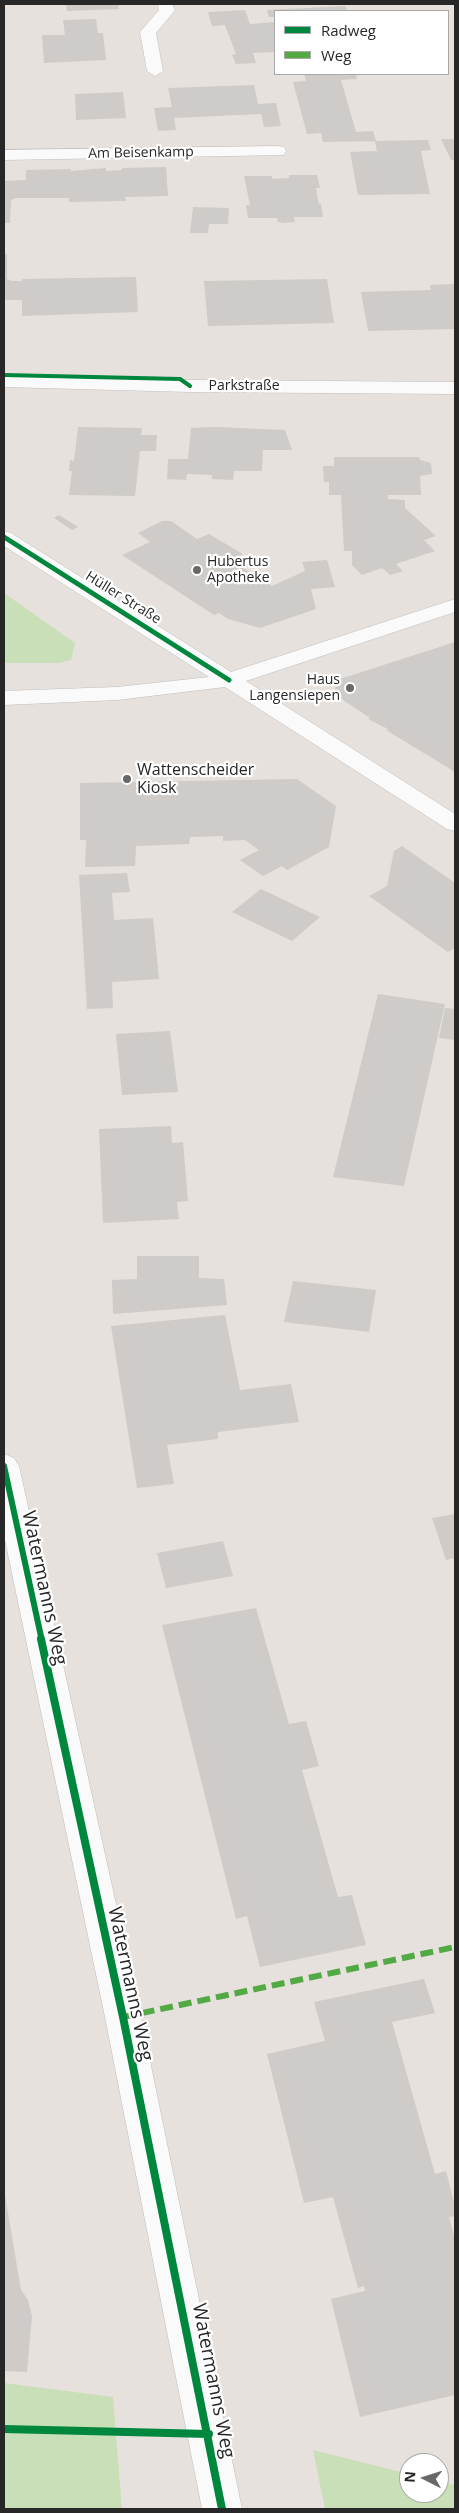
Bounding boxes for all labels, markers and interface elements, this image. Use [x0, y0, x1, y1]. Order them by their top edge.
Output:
legend [274, 10, 449, 75]
text: Radweg [321, 20, 376, 40]
text: Weg [321, 45, 351, 65]
street label: Am Beisenkamp [88, 144, 194, 162]
street label: Parkstraße [208, 378, 280, 394]
place label: Hubertus Apotheke [207, 554, 269, 586]
marker: Hubertus Apotheke [191, 564, 203, 576]
street label: Hüller Straße [82, 568, 164, 628]
place label: Haus Langensiepen [249, 672, 340, 704]
marker: Haus Langensiepen [344, 682, 356, 694]
place label: Wattenscheider Kiosk [137, 760, 254, 798]
marker: Wattenscheider Kiosk [121, 773, 133, 785]
street label: Watermanns Weg [16, 1509, 72, 1667]
street label: Watermanns Weg [102, 1905, 158, 2063]
street label: Watermanns Weg [187, 2302, 239, 2460]
north arrow [399, 2453, 449, 2503]
text: N [400, 2470, 420, 2483]

